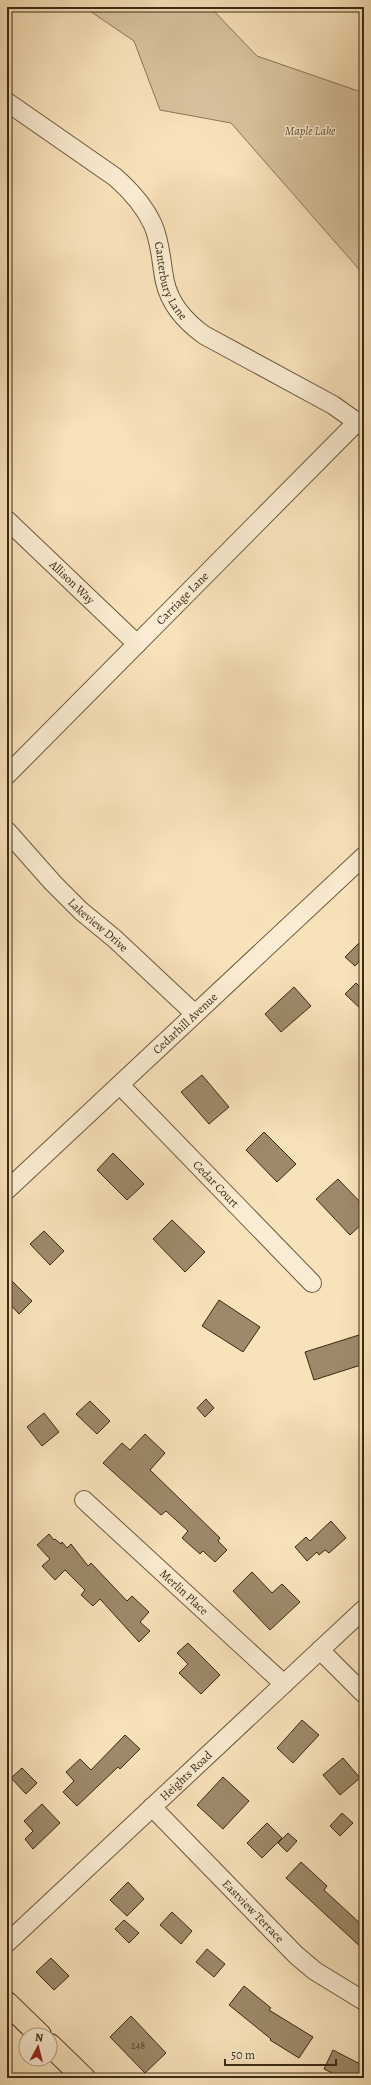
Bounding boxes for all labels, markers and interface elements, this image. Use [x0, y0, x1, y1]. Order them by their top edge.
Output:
park label: Maple Lake [285, 123, 336, 139]
street label: Canterbury Lane [151, 240, 191, 323]
street label: Allison Way [45, 556, 99, 608]
street label: Carriage Lane [152, 568, 212, 628]
street label: Lakeview Drive [64, 894, 132, 955]
street label: Cedarhill Avenue [149, 989, 221, 1058]
street label: Cedar Court [189, 1157, 243, 1211]
street label: Merlin Place [156, 1566, 212, 1619]
street label: Heights Road [156, 1747, 216, 1804]
street label: Eastview Terrace [219, 1876, 288, 1946]
north arrow [18, 2027, 58, 2067]
text: N [34, 2030, 44, 2046]
house number: 248 [131, 2039, 145, 2052]
scale bar [225, 2041, 336, 2067]
text: 50 m [231, 2047, 255, 2063]

